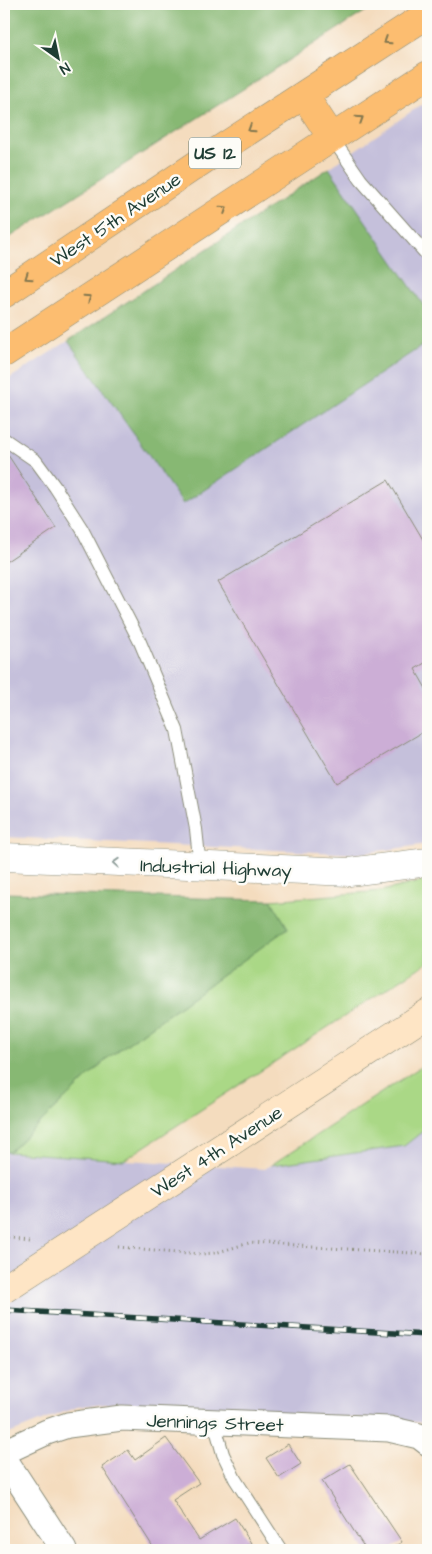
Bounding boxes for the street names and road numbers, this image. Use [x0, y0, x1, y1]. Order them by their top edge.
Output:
road number: US 12 [189, 138, 241, 168]
street label: West 5th Avenue [45, 166, 187, 274]
street label: Industrial Highway [140, 852, 293, 886]
street label: West 4th Avenue [146, 1099, 288, 1205]
street label: Jennings Street [146, 1408, 284, 1440]

